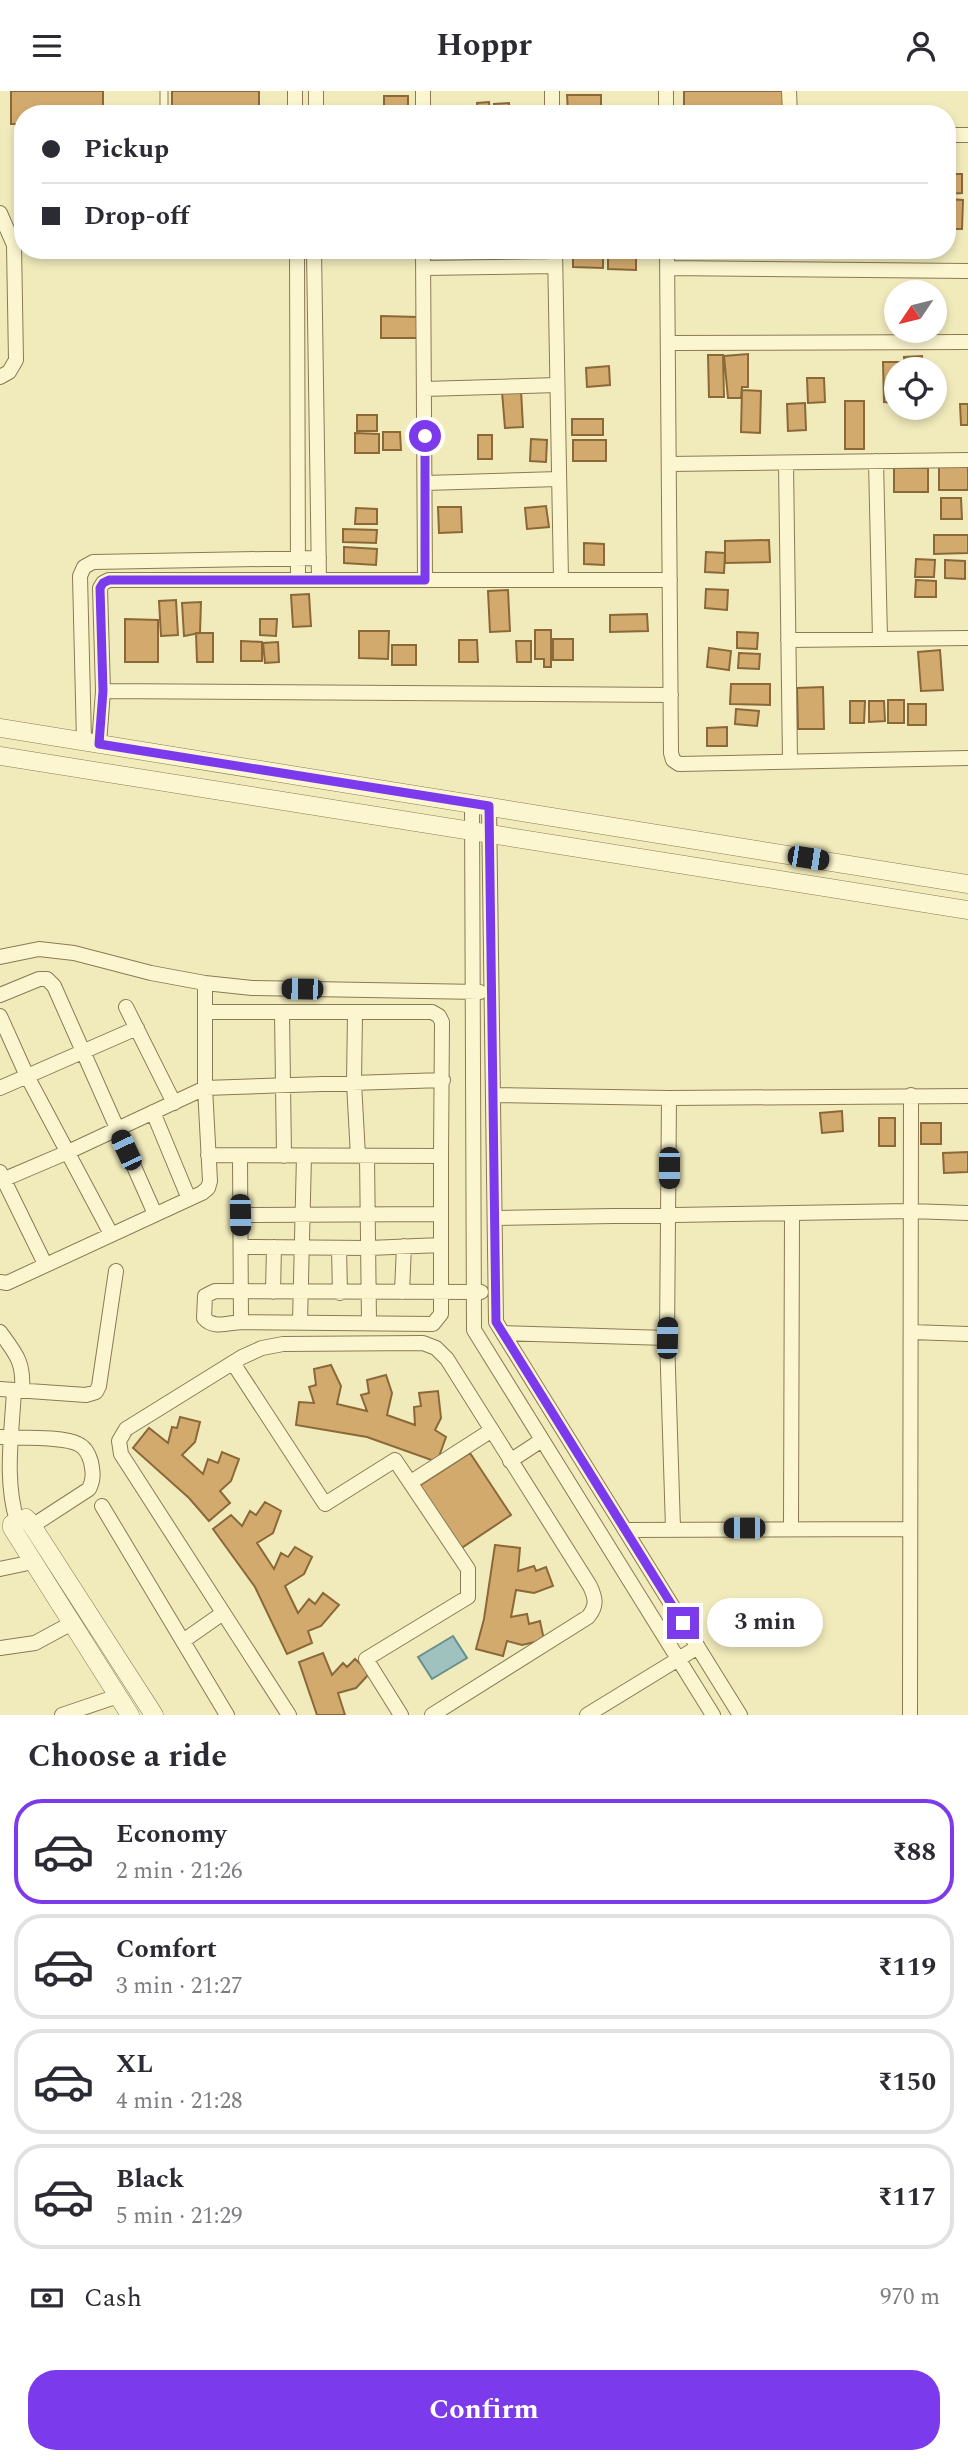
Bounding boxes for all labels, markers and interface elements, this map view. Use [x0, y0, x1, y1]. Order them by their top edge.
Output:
text: Hoppr [436, 21, 532, 70]
icon: menu [28, 27, 66, 65]
icon: person [902, 27, 940, 65]
text: Pickup [84, 129, 169, 169]
text: Drop-off [84, 196, 189, 236]
north arrow [884, 280, 947, 343]
map controls [884, 280, 947, 420]
button: locate [884, 357, 947, 420]
route start [409, 420, 441, 452]
car [786, 844, 831, 872]
car [281, 978, 324, 1000]
car [108, 1127, 145, 1173]
car [659, 1147, 680, 1189]
car [230, 1194, 251, 1236]
car [657, 1317, 678, 1359]
car [724, 1518, 766, 1539]
callout: 3 min [708, 1599, 823, 1647]
text: 3 min [734, 1605, 796, 1640]
route end [667, 1607, 699, 1639]
text: Choose a ride [28, 1732, 227, 1781]
text: Economy [116, 1814, 226, 1854]
icon: car [32, 1820, 95, 1883]
text: ₹88 [892, 1832, 936, 1872]
text: 2 min · 21:26 [116, 1854, 243, 1889]
text: Comfort [116, 1929, 217, 1969]
icon: car [32, 1935, 95, 1998]
text: ₹119 [878, 1947, 936, 1987]
text: 3 min · 21:27 [116, 1969, 243, 2004]
text: XL [116, 2044, 153, 2084]
icon: car [32, 2050, 95, 2113]
text: ₹150 [878, 2062, 936, 2102]
text: 4 min · 21:28 [116, 2084, 243, 2119]
text: Black [116, 2159, 184, 2199]
icon: car [32, 2165, 95, 2228]
text: ₹117 [878, 2177, 936, 2217]
text: 5 min · 21:29 [116, 2199, 243, 2234]
text: Cash [84, 2278, 142, 2318]
icon: cash [28, 2279, 66, 2317]
text: 970 m [880, 2280, 940, 2315]
button: Confirm [28, 2370, 940, 2450]

